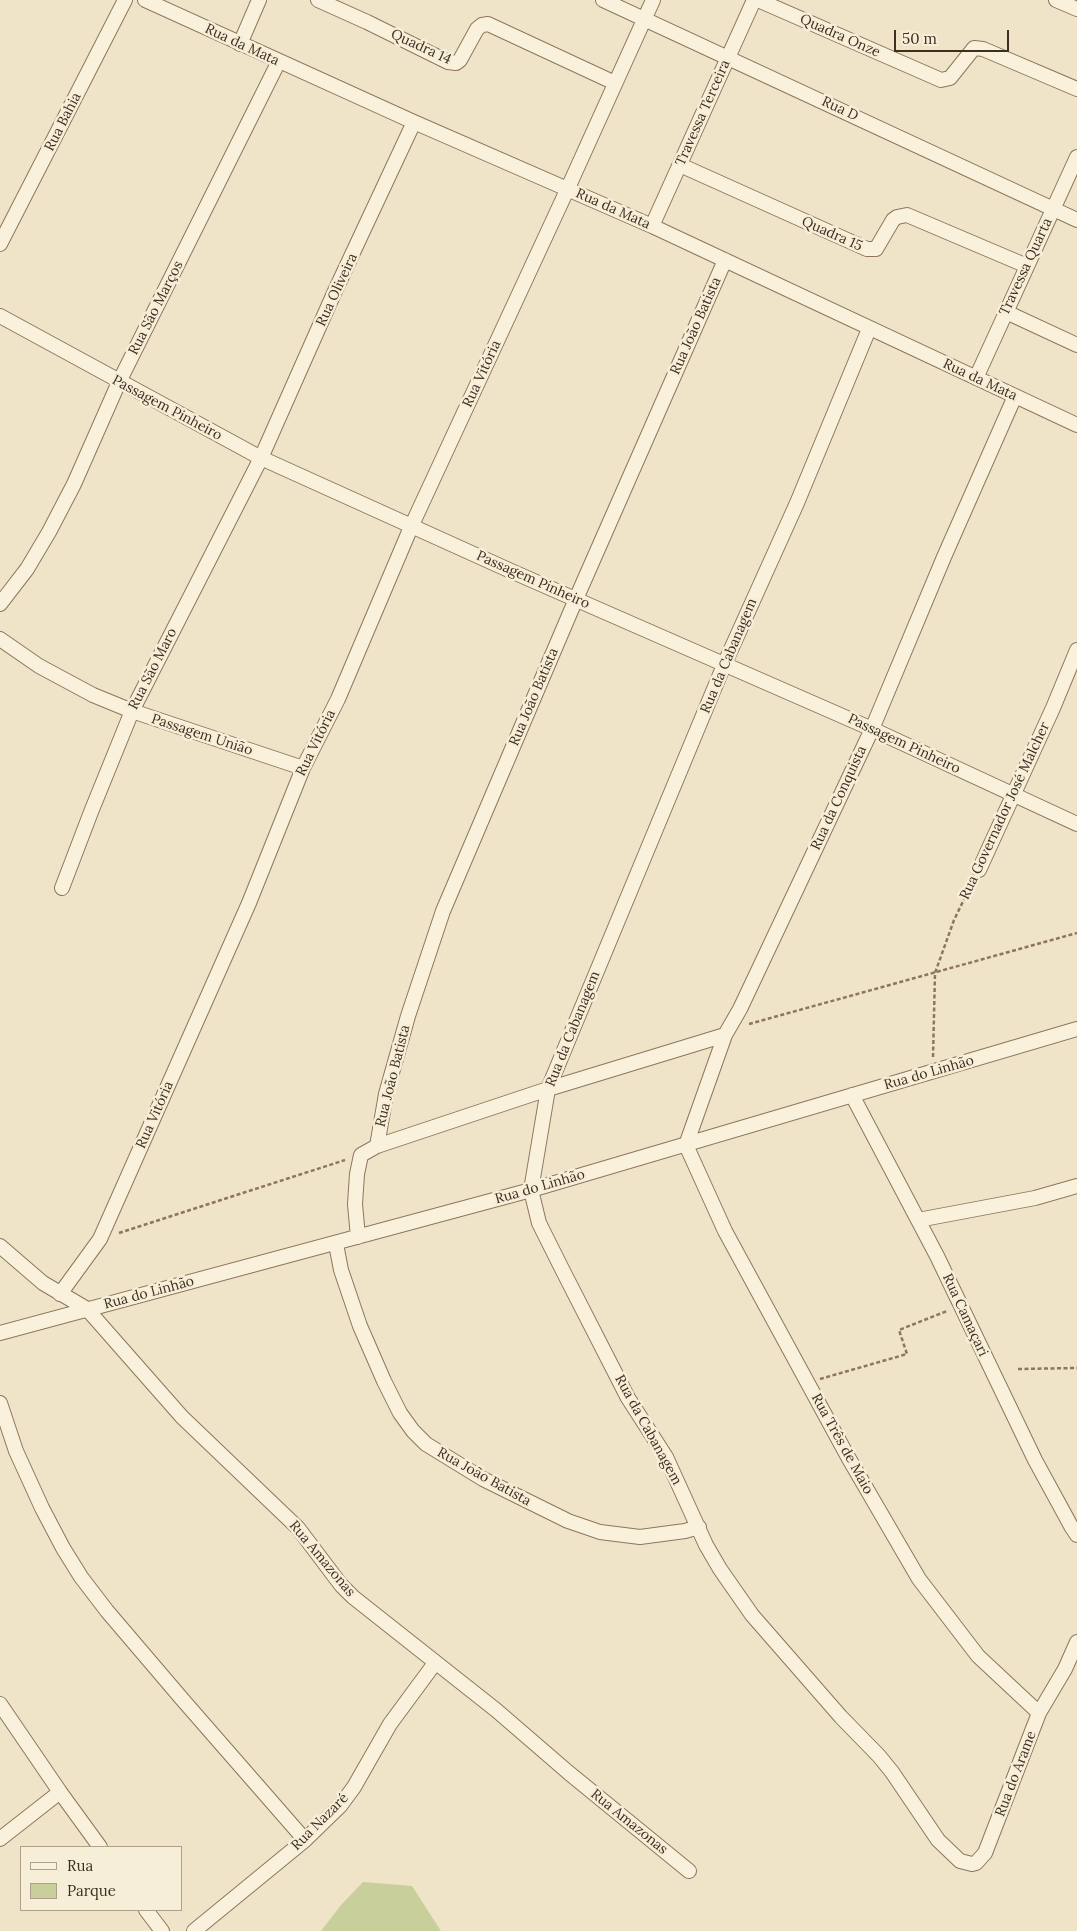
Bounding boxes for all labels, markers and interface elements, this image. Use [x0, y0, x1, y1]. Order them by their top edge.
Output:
street label: Quadra Onze [797, 11, 883, 61]
street label: Rua da Mata [202, 20, 282, 70]
scale bar [897, 20, 1012, 52]
street label: Quadra 14 [388, 26, 454, 68]
text: 50 m [902, 29, 937, 48]
street label: Travessa Terceira [672, 57, 734, 169]
street label: Rua Bahia [41, 90, 85, 154]
street label: Rua D [819, 93, 861, 125]
street label: Rua da Mata [573, 185, 653, 233]
street label: Quadra 15 [799, 213, 865, 255]
street label: Travessa Quarta [996, 216, 1056, 318]
street label: Rua Oliveira [313, 251, 361, 329]
street label: Rua São Marços [125, 258, 187, 358]
street label: Rua João Batista [667, 275, 725, 377]
street label: Rua Vitória [459, 338, 505, 410]
street label: Rua da Mata [940, 355, 1020, 405]
street label: Passagem Pinheiro [109, 372, 225, 444]
street label: Passagem Pinheiro [474, 547, 592, 613]
street label: Rua da Cabanagem [697, 596, 761, 716]
street label: Rua São Maro [125, 625, 181, 713]
street label: Rua João Batista [506, 645, 562, 749]
street label: Rua Vitória [293, 707, 339, 779]
street label: Passagem União [149, 711, 255, 759]
street label: Passagem Pinheiro [845, 711, 963, 777]
street label: Rua Governador José Malcher [956, 720, 1054, 902]
street label: Rua da Conquista [807, 743, 871, 853]
street label: Rua da Cabanagem [542, 969, 604, 1089]
street label: Rua João Batista [372, 1023, 414, 1129]
street label: Rua do Linhão [882, 1052, 976, 1094]
street label: Rua Vitória [133, 1079, 177, 1151]
street label: Rua do Linhão [493, 1166, 587, 1208]
street label: Rua Camaçari [938, 1271, 992, 1359]
street label: Rua do Linhão [102, 1273, 196, 1313]
street label: Rua da Cabanagem [611, 1372, 685, 1488]
street label: Rua Três de Maio [807, 1391, 877, 1497]
street label: Rua João Batista [434, 1444, 534, 1510]
street label: Rua Amazonas [285, 1518, 359, 1600]
street label: Rua do Arame [992, 1729, 1040, 1819]
street label: Rua Amazonas [587, 1786, 671, 1858]
street label: Rua Nazaré [288, 1790, 352, 1854]
legend [20, 1846, 182, 1911]
text: Rua [67, 1856, 93, 1875]
text: Parque [67, 1881, 116, 1900]

